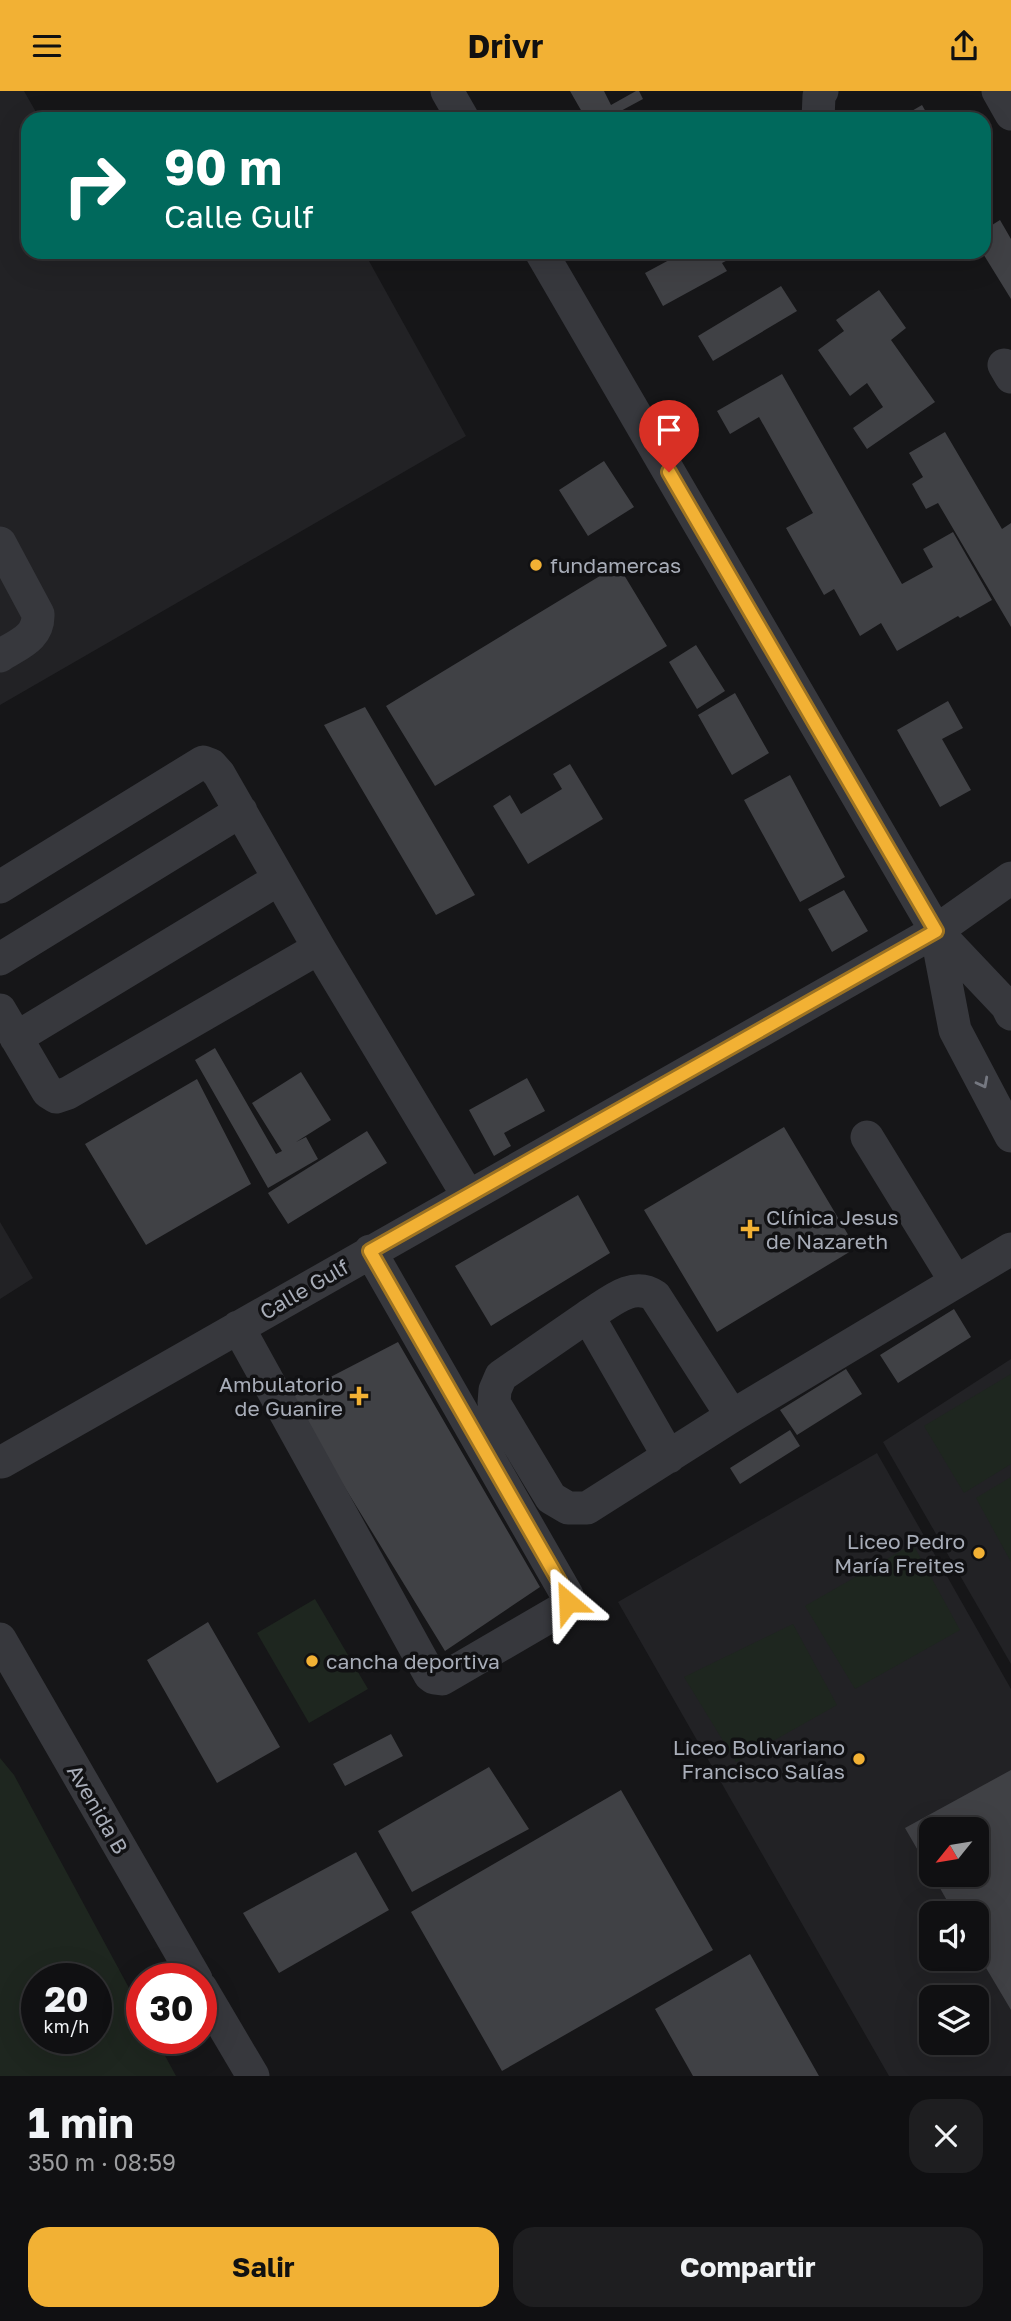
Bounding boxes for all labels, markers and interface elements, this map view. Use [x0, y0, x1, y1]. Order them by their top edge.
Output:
icon: menu [28, 27, 66, 65]
text: Drivr [468, 27, 543, 65]
icon: share [945, 27, 983, 65]
text: 90 m [164, 137, 282, 196]
icon: right [49, 140, 140, 231]
text: Calle Gulf [164, 197, 314, 235]
pin [639, 400, 699, 472]
icon: arrive [650, 411, 688, 449]
place label: fundamercas [550, 552, 681, 578]
marker: fundamercas [528, 557, 544, 573]
one-way arrow [975, 1076, 989, 1088]
place label: Clínica Jesus de Nazareth [766, 1204, 899, 1254]
marker: Clínica Jesus de Nazareth [740, 1219, 760, 1239]
street label: Calle Gulf [255, 1253, 353, 1325]
place label: Ambulatorio de Guanire [219, 1371, 343, 1421]
marker: Ambulatorio de Guanire [349, 1386, 369, 1406]
place label: Liceo Pedro María Freites [834, 1528, 965, 1578]
marker: Liceo Pedro María Freites [971, 1545, 987, 1561]
position arrow [531, 1565, 605, 1639]
place label: cancha deportiva [326, 1648, 500, 1674]
marker: cancha deportiva [304, 1653, 320, 1669]
place label: Liceo Bolivariano Francisco Salías [673, 1734, 845, 1784]
marker: Liceo Bolivariano Francisco Salías [851, 1751, 867, 1767]
street label: Avenida B [62, 1760, 134, 1858]
north arrow [919, 1817, 989, 1887]
map controls [919, 1817, 989, 2055]
button: sound [919, 1901, 989, 1971]
speed limit sign: 30 [126, 1963, 217, 2054]
text: 20 [44, 1978, 89, 2020]
button: layers [919, 1985, 989, 2055]
text: km/h [44, 2015, 89, 2037]
text: 1 min [28, 2097, 134, 2147]
button: close [909, 2099, 983, 2173]
text: 350 m · 08:59 [28, 2148, 176, 2176]
button: Salir [28, 2227, 499, 2307]
button: Compartir [513, 2227, 983, 2307]

